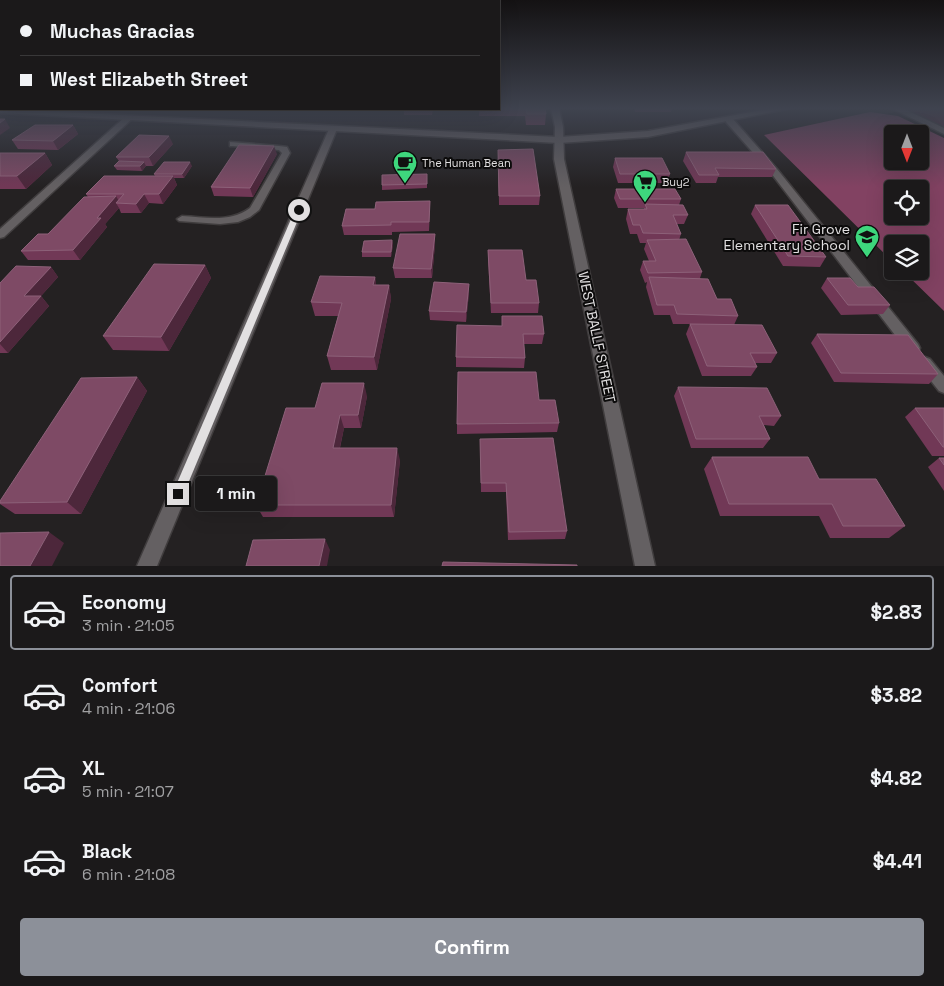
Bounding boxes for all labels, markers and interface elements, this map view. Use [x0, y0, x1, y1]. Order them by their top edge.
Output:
text: Muchas Gracias [50, 19, 195, 44]
text: West Elizabeth Street [50, 67, 248, 92]
north arrow [884, 125, 929, 170]
map controls [884, 125, 929, 280]
cafe icon: The Human Bean [392, 150, 418, 184]
place label: The Human Bean [422, 156, 511, 170]
supermarket icon: Buy2 [632, 169, 658, 203]
place label: Buy2 [662, 175, 690, 189]
button: locate [884, 180, 929, 225]
route start [288, 199, 310, 221]
place label: Fir Grove Elementary School [724, 220, 850, 254]
school or university icon: Fir Grove Elementary School [854, 224, 880, 258]
button: layers [884, 235, 929, 280]
street label: WEST BALLF STREET [574, 270, 620, 404]
callout: 1 min [196, 476, 278, 512]
route end [167, 483, 189, 505]
text: 1 min [216, 483, 256, 504]
icon: car [22, 590, 67, 635]
text: Economy [82, 590, 166, 615]
text: $2.83 [871, 600, 922, 625]
text: 3 min · 21:05 [82, 615, 175, 636]
icon: car [22, 673, 67, 718]
text: Comfort [82, 673, 158, 698]
text: $3.82 [871, 683, 922, 708]
text: 4 min · 21:06 [82, 698, 175, 719]
icon: car [22, 756, 67, 801]
text: XL [82, 756, 105, 781]
text: $4.82 [870, 766, 922, 791]
text: 5 min · 21:07 [82, 781, 174, 802]
icon: car [22, 839, 67, 884]
text: Black [82, 839, 132, 864]
text: $4.41 [873, 849, 922, 874]
text: 6 min · 21:08 [82, 864, 175, 885]
button: Confirm [20, 918, 924, 976]

